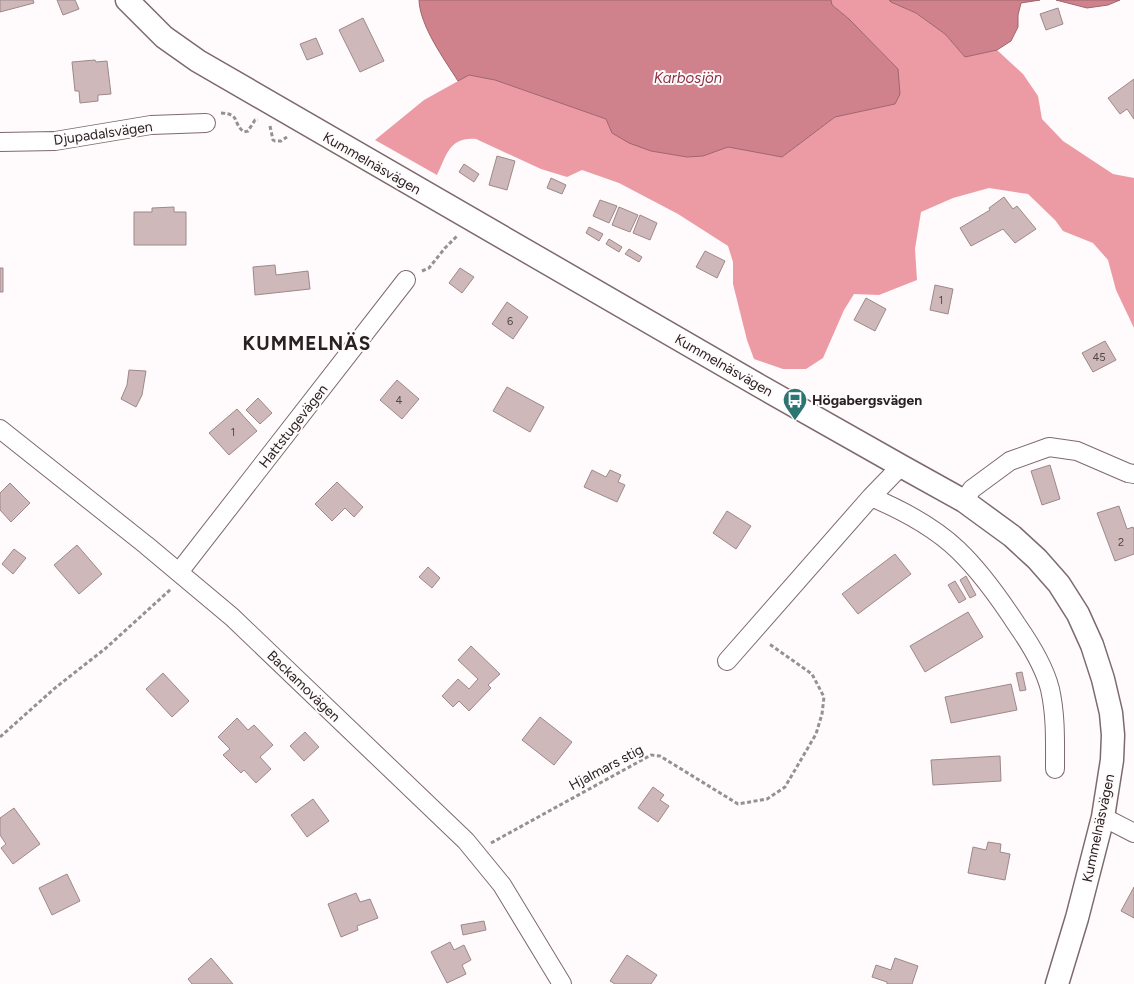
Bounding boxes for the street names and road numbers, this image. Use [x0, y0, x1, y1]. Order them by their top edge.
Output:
street label: Djupadalsvägen [53, 118, 154, 149]
street label: Kummelnäsvägen [320, 128, 424, 198]
street label: Kummelnäsvägen [672, 330, 776, 400]
street label: Hattstugevägen [255, 381, 331, 472]
street label: Backamovägen [264, 647, 344, 726]
street label: Hjalmars stig [566, 741, 646, 794]
street label: Kummelnäsvägen [1079, 772, 1118, 884]

